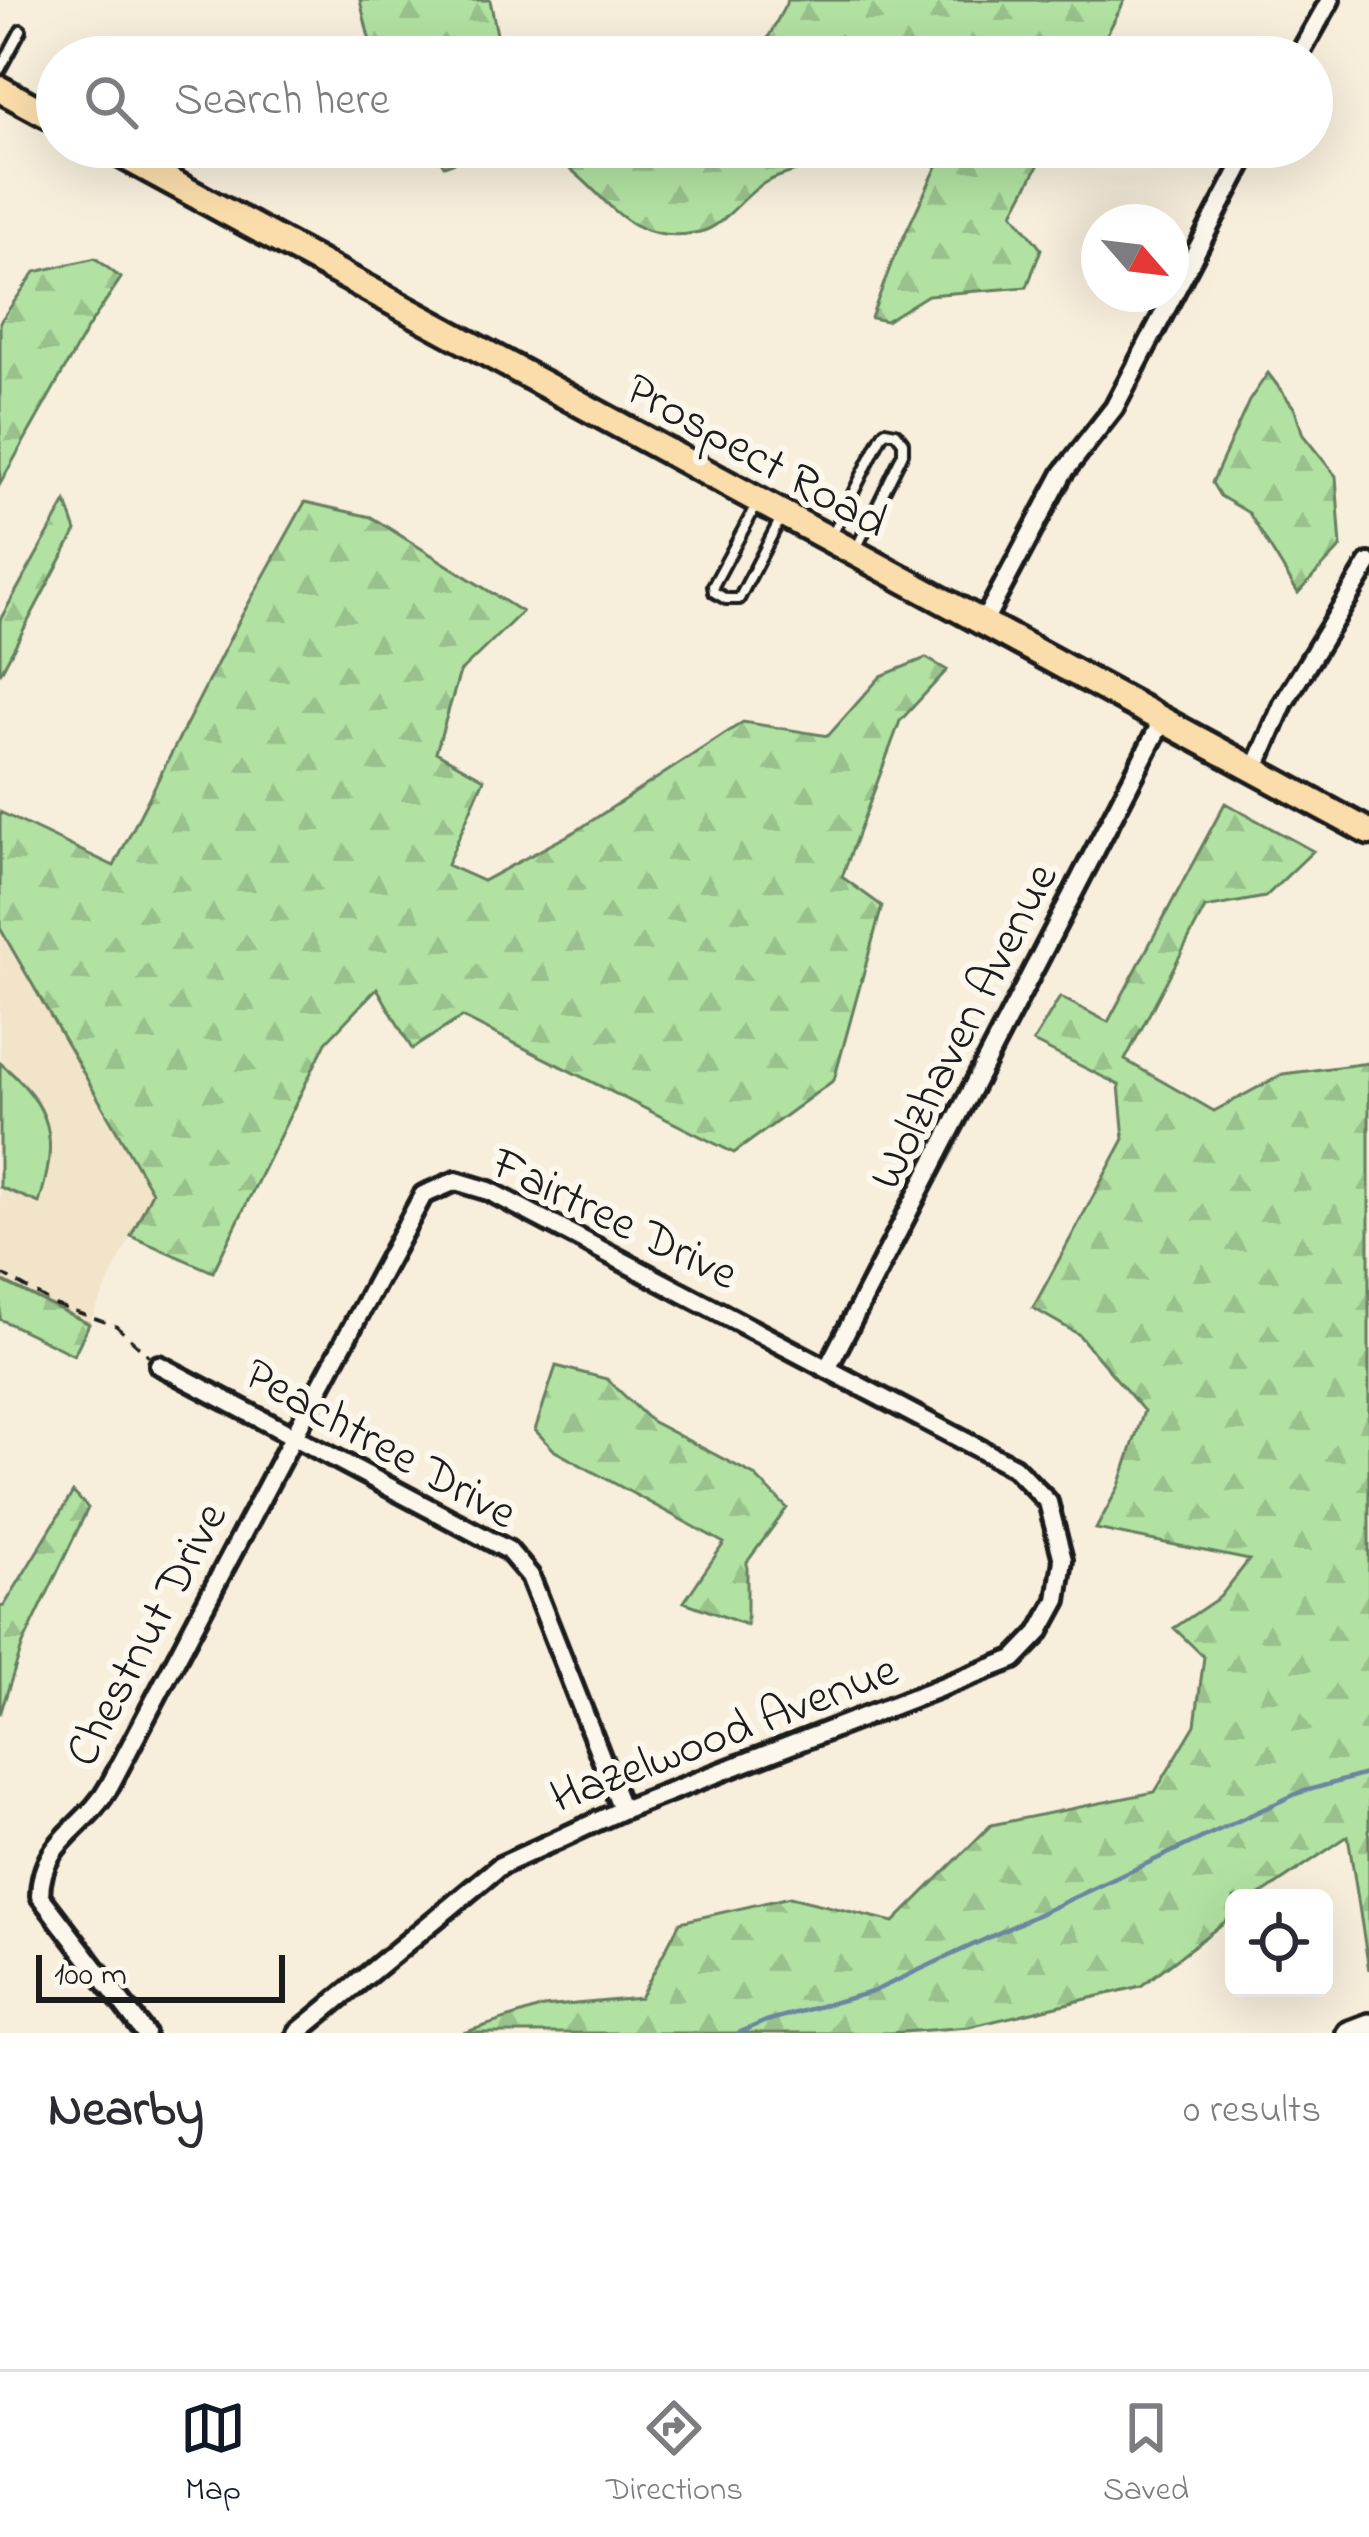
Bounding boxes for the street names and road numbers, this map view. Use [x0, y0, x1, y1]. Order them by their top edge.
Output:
street label: Prospect Road [612, 356, 900, 558]
street label: Wolzhaven Avenue [853, 851, 1078, 1203]
street label: Fairtree Drive [478, 1130, 749, 1311]
street label: Peachtree Drive [230, 1341, 529, 1550]
street label: Chestnut Drive [49, 1490, 248, 1780]
street label: Hazelwood Avenue [541, 1637, 909, 1834]

